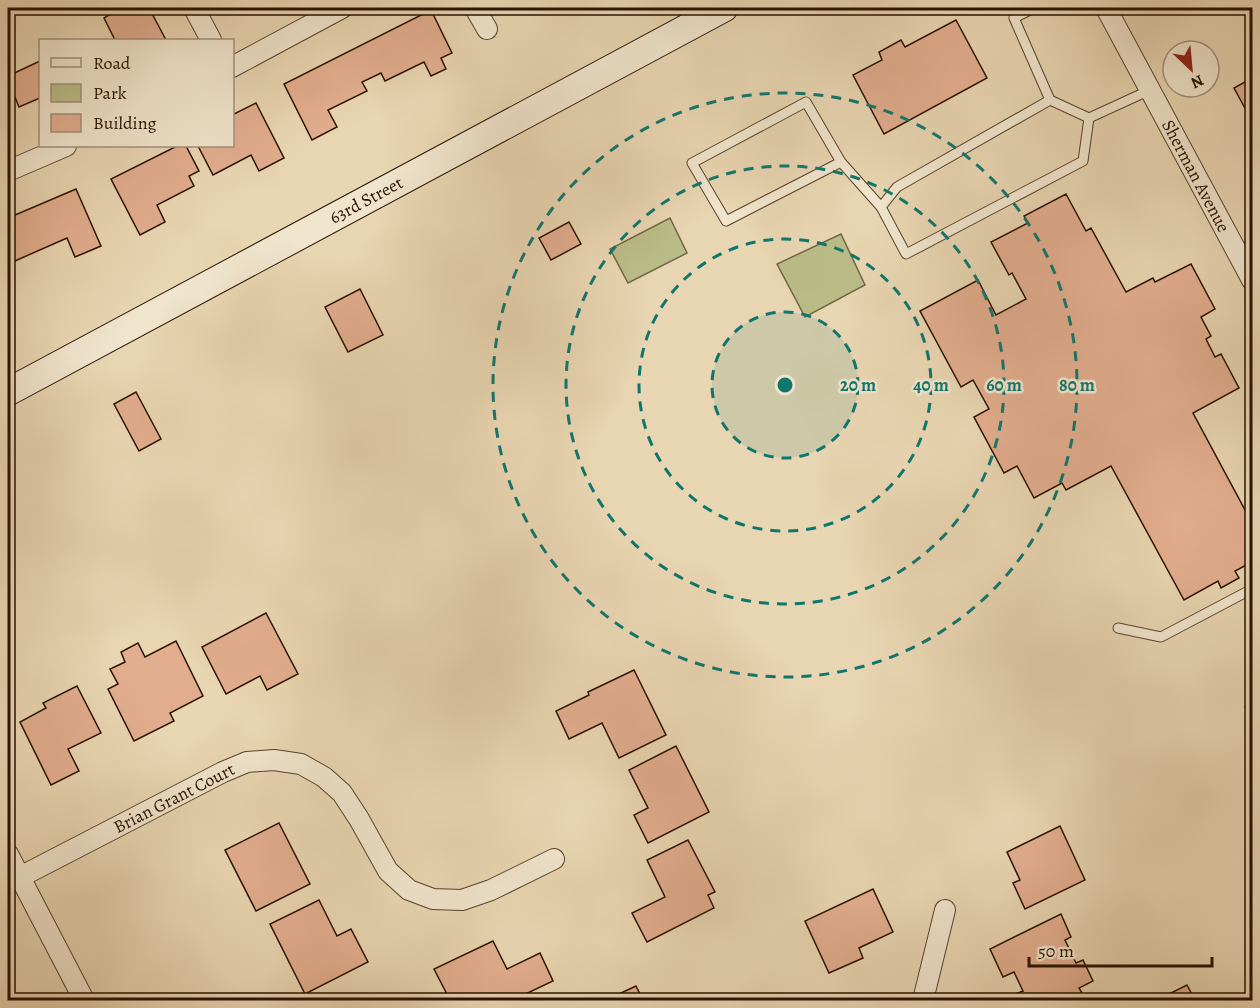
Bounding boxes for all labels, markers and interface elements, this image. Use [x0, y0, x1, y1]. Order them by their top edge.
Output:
legend [39, 39, 234, 147]
north arrow [1161, 39, 1221, 99]
text: Road [93, 51, 131, 75]
text: N [1187, 69, 1207, 94]
text: Park [93, 81, 127, 105]
text: Building [93, 111, 157, 135]
street label: Sherman Avenue [1156, 115, 1236, 237]
street label: 63rd Street [325, 171, 407, 229]
text: 20 m [840, 373, 876, 397]
text: 40 m [913, 373, 949, 397]
text: 60 m [986, 373, 1022, 397]
text: 80 m [1059, 373, 1095, 397]
centre of rings [775, 375, 795, 395]
street label: Brian Grant Court [109, 757, 239, 839]
scale bar [1029, 930, 1212, 968]
text: 50 m [1038, 939, 1074, 963]

